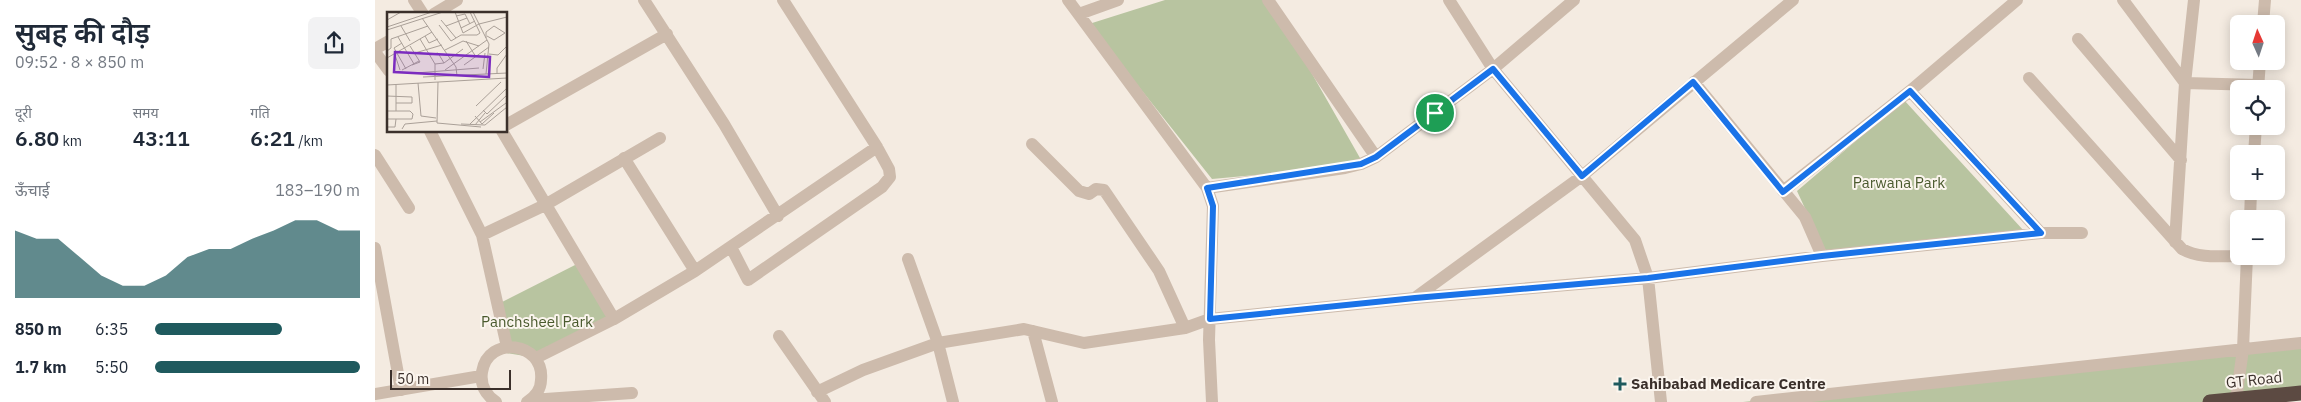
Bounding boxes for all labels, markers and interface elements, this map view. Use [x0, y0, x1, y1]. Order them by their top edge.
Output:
inset map [387, 12, 507, 132]
text: सुबह की दौड़ [15, 14, 150, 51]
north arrow [2230, 15, 2285, 70]
map controls [2230, 15, 2285, 265]
button: share [308, 17, 360, 69]
text: 09:52 · 8 × 850 m [15, 52, 144, 72]
button: locate [2230, 80, 2285, 135]
pin [1414, 92, 1456, 134]
icon: arrive [1421, 99, 1449, 127]
text: दूरी [15, 104, 32, 122]
text: समय [133, 104, 159, 122]
text: गति [250, 104, 270, 122]
text: 6.80 [15, 124, 59, 152]
text: 43:11 [133, 124, 190, 152]
text: 6:21 [250, 124, 295, 152]
text: km [59, 132, 82, 150]
text: /km [295, 132, 323, 150]
button: + [2230, 145, 2285, 200]
park label: Parwana Park [1853, 173, 1945, 192]
text: ऊँचाई [15, 180, 50, 200]
text: 183–190 m [275, 180, 360, 200]
button: − [2230, 210, 2285, 265]
park label: Panchsheel Park [481, 312, 593, 331]
text: 850 m [15, 319, 62, 339]
text: 6:35 [95, 319, 128, 339]
text: 1.7 km [15, 357, 66, 377]
text: 5:50 [95, 357, 128, 377]
scale bar [390, 367, 511, 390]
street label: GT Road [2225, 367, 2283, 392]
text: 50 m [397, 370, 429, 388]
place label: Sahibabad Medicare Centre [1631, 374, 1826, 393]
marker: Sahibabad Medicare Centre [1613, 377, 1627, 391]

